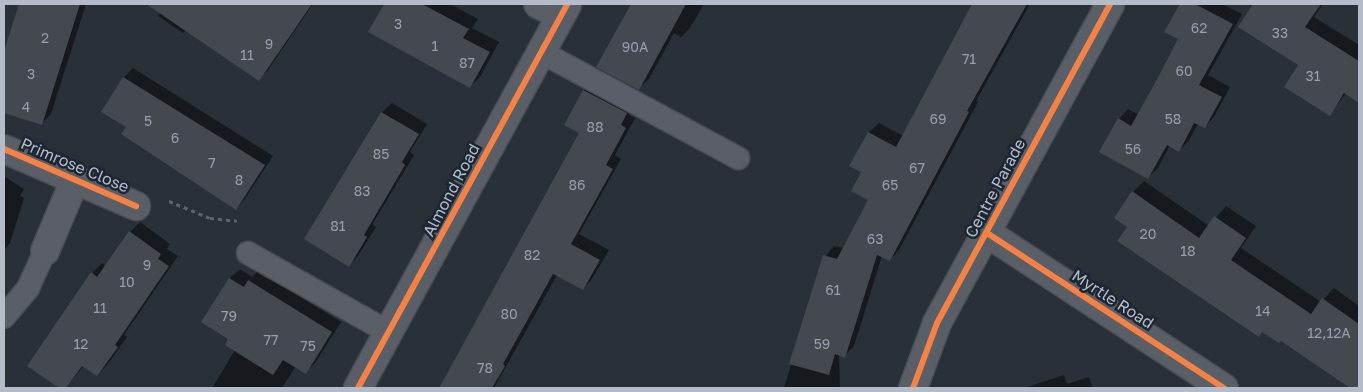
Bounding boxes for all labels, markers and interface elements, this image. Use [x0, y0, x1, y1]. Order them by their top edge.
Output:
house number: 3 [394, 16, 402, 32]
house number: 62 [1191, 20, 1207, 36]
house number: 33 [1272, 25, 1288, 41]
house number: 2 [41, 30, 49, 46]
house number: 9 [265, 36, 273, 52]
house number: 1 [432, 38, 438, 54]
house number: 90A [622, 39, 648, 55]
house number: 11 [240, 47, 254, 63]
house number: 71 [962, 51, 976, 67]
house number: 87 [459, 55, 475, 71]
house number: 60 [1175, 63, 1193, 79]
house number: 3 [27, 66, 35, 82]
house number: 31 [1306, 68, 1320, 84]
house number: 4 [22, 99, 30, 115]
house number: 69 [930, 111, 946, 127]
house number: 58 [1165, 111, 1181, 127]
house number: 5 [144, 113, 152, 129]
house number: 88 [586, 119, 604, 135]
house number: 6 [171, 130, 179, 146]
street label: Primrose Close [18, 134, 132, 196]
street label: Centre Parade [961, 135, 1029, 241]
street label: Almond Road [419, 140, 483, 240]
house number: 56 [1125, 141, 1141, 157]
house number: 85 [373, 146, 389, 162]
house number: 7 [208, 155, 216, 171]
house number: 67 [909, 160, 925, 176]
house number: 8 [235, 172, 243, 188]
house number: 86 [568, 177, 586, 193]
house number: 65 [882, 177, 898, 193]
house number: 83 [354, 183, 370, 199]
house number: 81 [330, 218, 346, 234]
house number: 20 [1140, 226, 1156, 242]
house number: 63 [867, 231, 883, 247]
house number: 18 [1180, 243, 1196, 259]
house number: 82 [524, 247, 540, 263]
house number: 9 [143, 257, 151, 273]
street label: Myrtle Road [1069, 266, 1157, 332]
house number: 10 [119, 274, 135, 290]
house number: 61 [825, 282, 841, 298]
house number: 11 [93, 300, 107, 316]
house number: 14 [1255, 303, 1271, 319]
house number: 80 [500, 306, 518, 322]
house number: 79 [221, 308, 237, 324]
house number: 12,12A [1307, 325, 1351, 341]
house number: 77 [264, 332, 278, 348]
house number: 12 [74, 336, 88, 352]
house number: 59 [814, 336, 830, 352]
house number: 75 [300, 338, 316, 354]
house number: 78 [477, 360, 493, 376]

